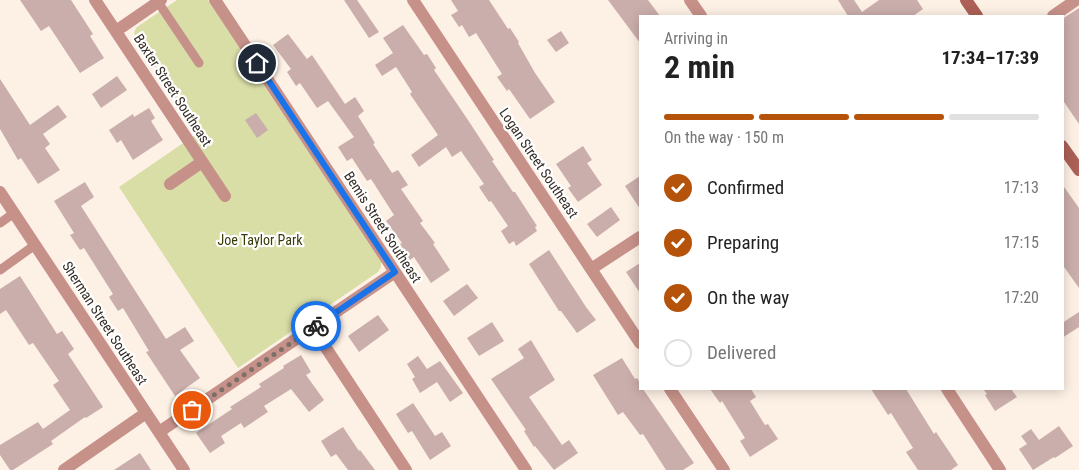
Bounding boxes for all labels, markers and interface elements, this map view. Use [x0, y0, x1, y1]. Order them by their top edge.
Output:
text: Arriving in [664, 29, 728, 48]
street label: Baxter Street Southeast [131, 31, 215, 149]
pin [236, 42, 278, 84]
text: 17:34–17:39 [941, 46, 1039, 69]
text: 2 min [664, 48, 735, 86]
icon: home [243, 49, 271, 77]
street label: Logan Street Southeast [496, 105, 582, 221]
text: On the way · 150 m [664, 128, 784, 147]
street label: Bemis Street Southeast [341, 168, 425, 286]
icon: check [664, 174, 692, 202]
text: Confirmed [707, 176, 784, 199]
text: 17:13 [1004, 178, 1039, 197]
icon: check [664, 229, 692, 257]
text: Preparing [707, 231, 779, 254]
park label: Joe Taylor Park [218, 232, 303, 248]
text: 17:15 [1004, 233, 1039, 252]
street label: Sherman Street Southeast [59, 258, 151, 388]
icon: check [664, 284, 692, 312]
text: On the way [707, 286, 789, 309]
text: 17:20 [1004, 288, 1039, 307]
courier [291, 301, 341, 351]
icon: bike [302, 312, 330, 340]
text: Delivered [707, 341, 776, 364]
pin [171, 389, 213, 431]
icon: bag [178, 396, 206, 424]

